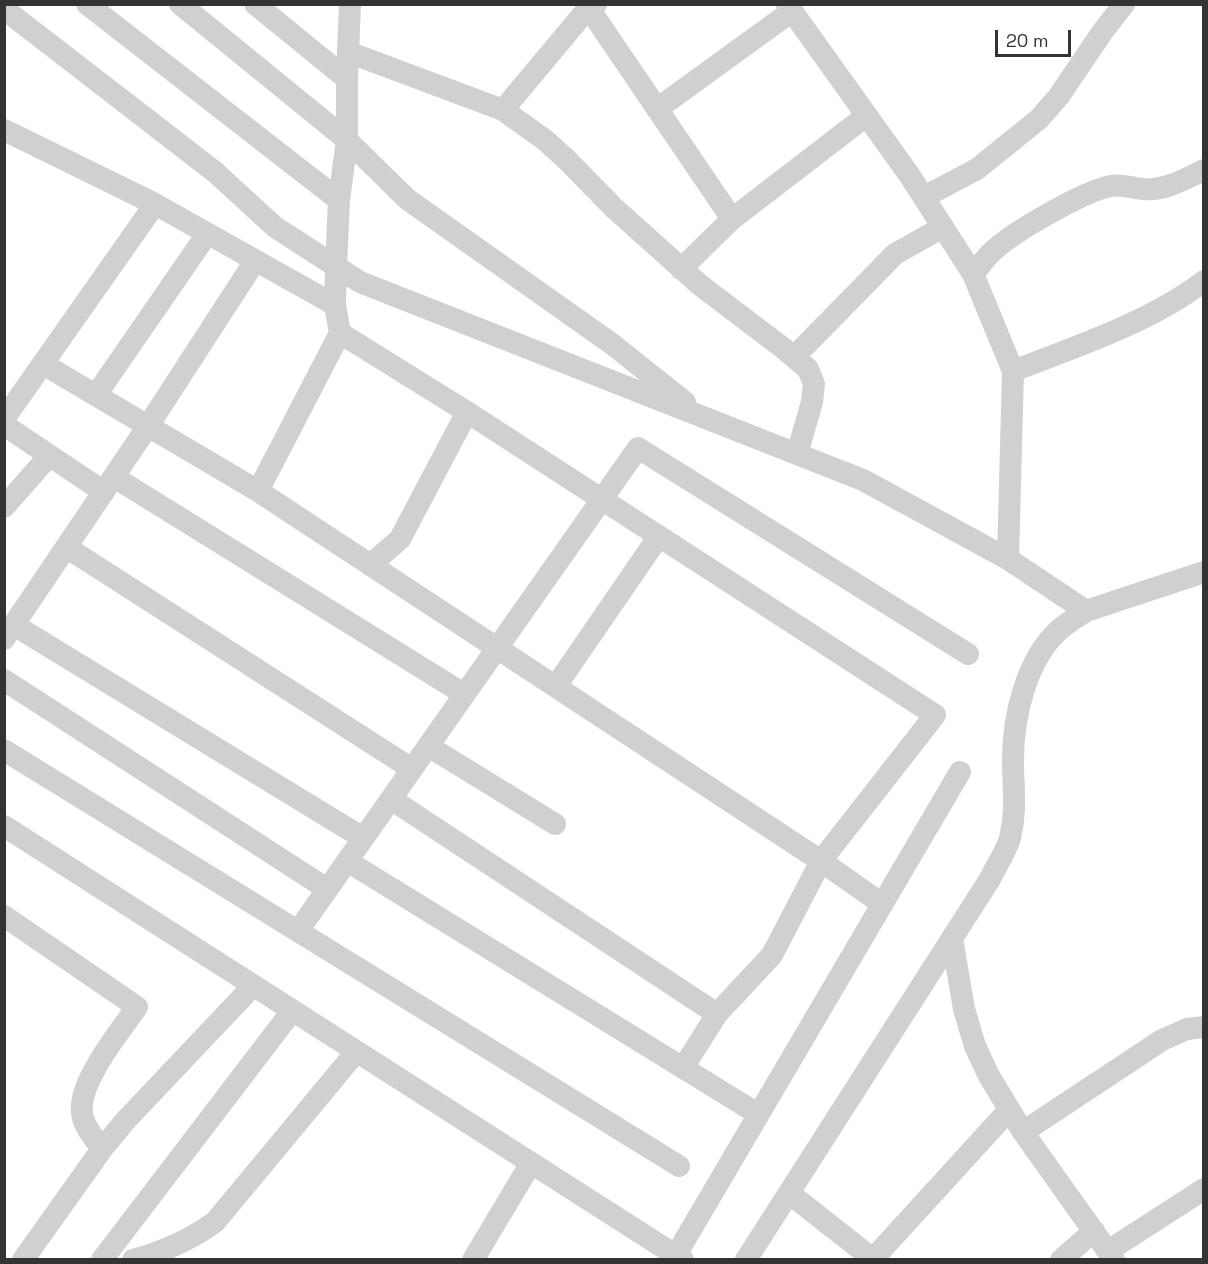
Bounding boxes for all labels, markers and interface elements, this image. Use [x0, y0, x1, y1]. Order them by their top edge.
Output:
scale bar [998, 18, 1074, 56]
text: 20 m [1006, 29, 1049, 52]

